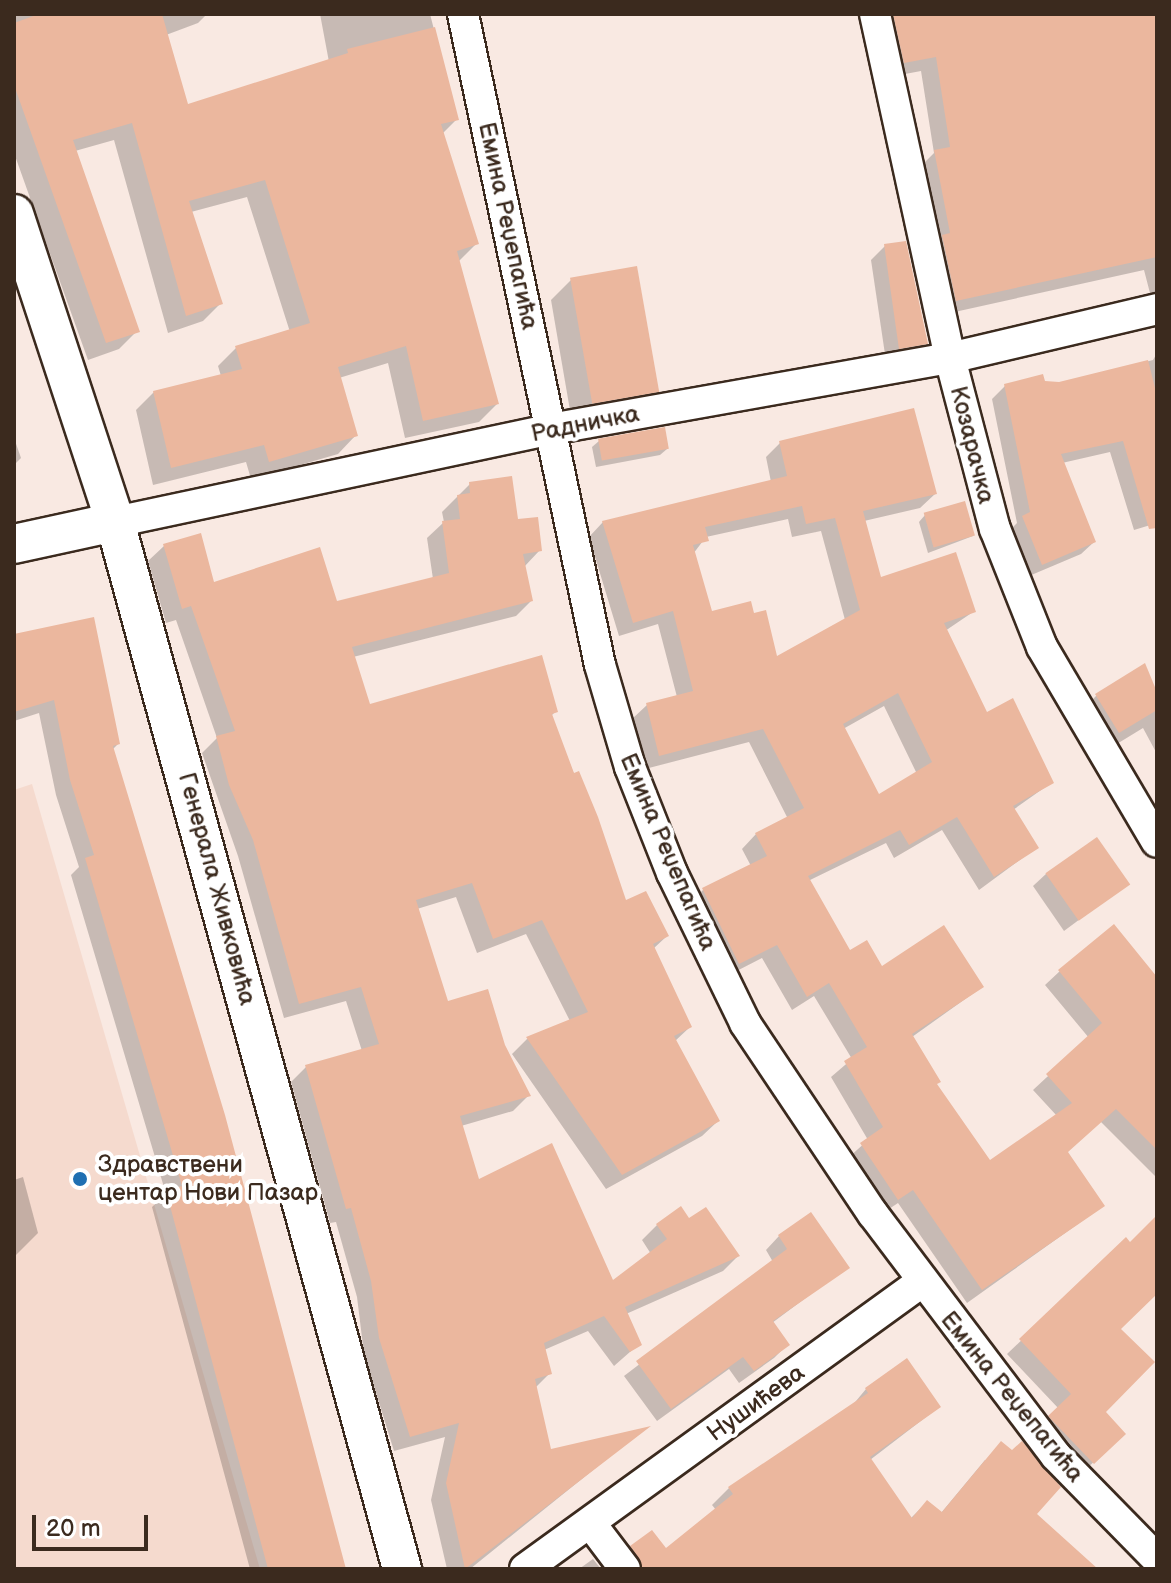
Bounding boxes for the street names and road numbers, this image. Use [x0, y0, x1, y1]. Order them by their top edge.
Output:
street label: Емина Реџепагића [472, 120, 544, 332]
street label: Козарачка [943, 383, 1001, 507]
street label: Радничка [528, 399, 642, 449]
street label: Емина Реџепагића [613, 749, 723, 955]
street label: Генерала Живковића [172, 770, 262, 1008]
street label: Емина Реџепагића [934, 1306, 1090, 1488]
street label: Нушићева [702, 1358, 810, 1448]

